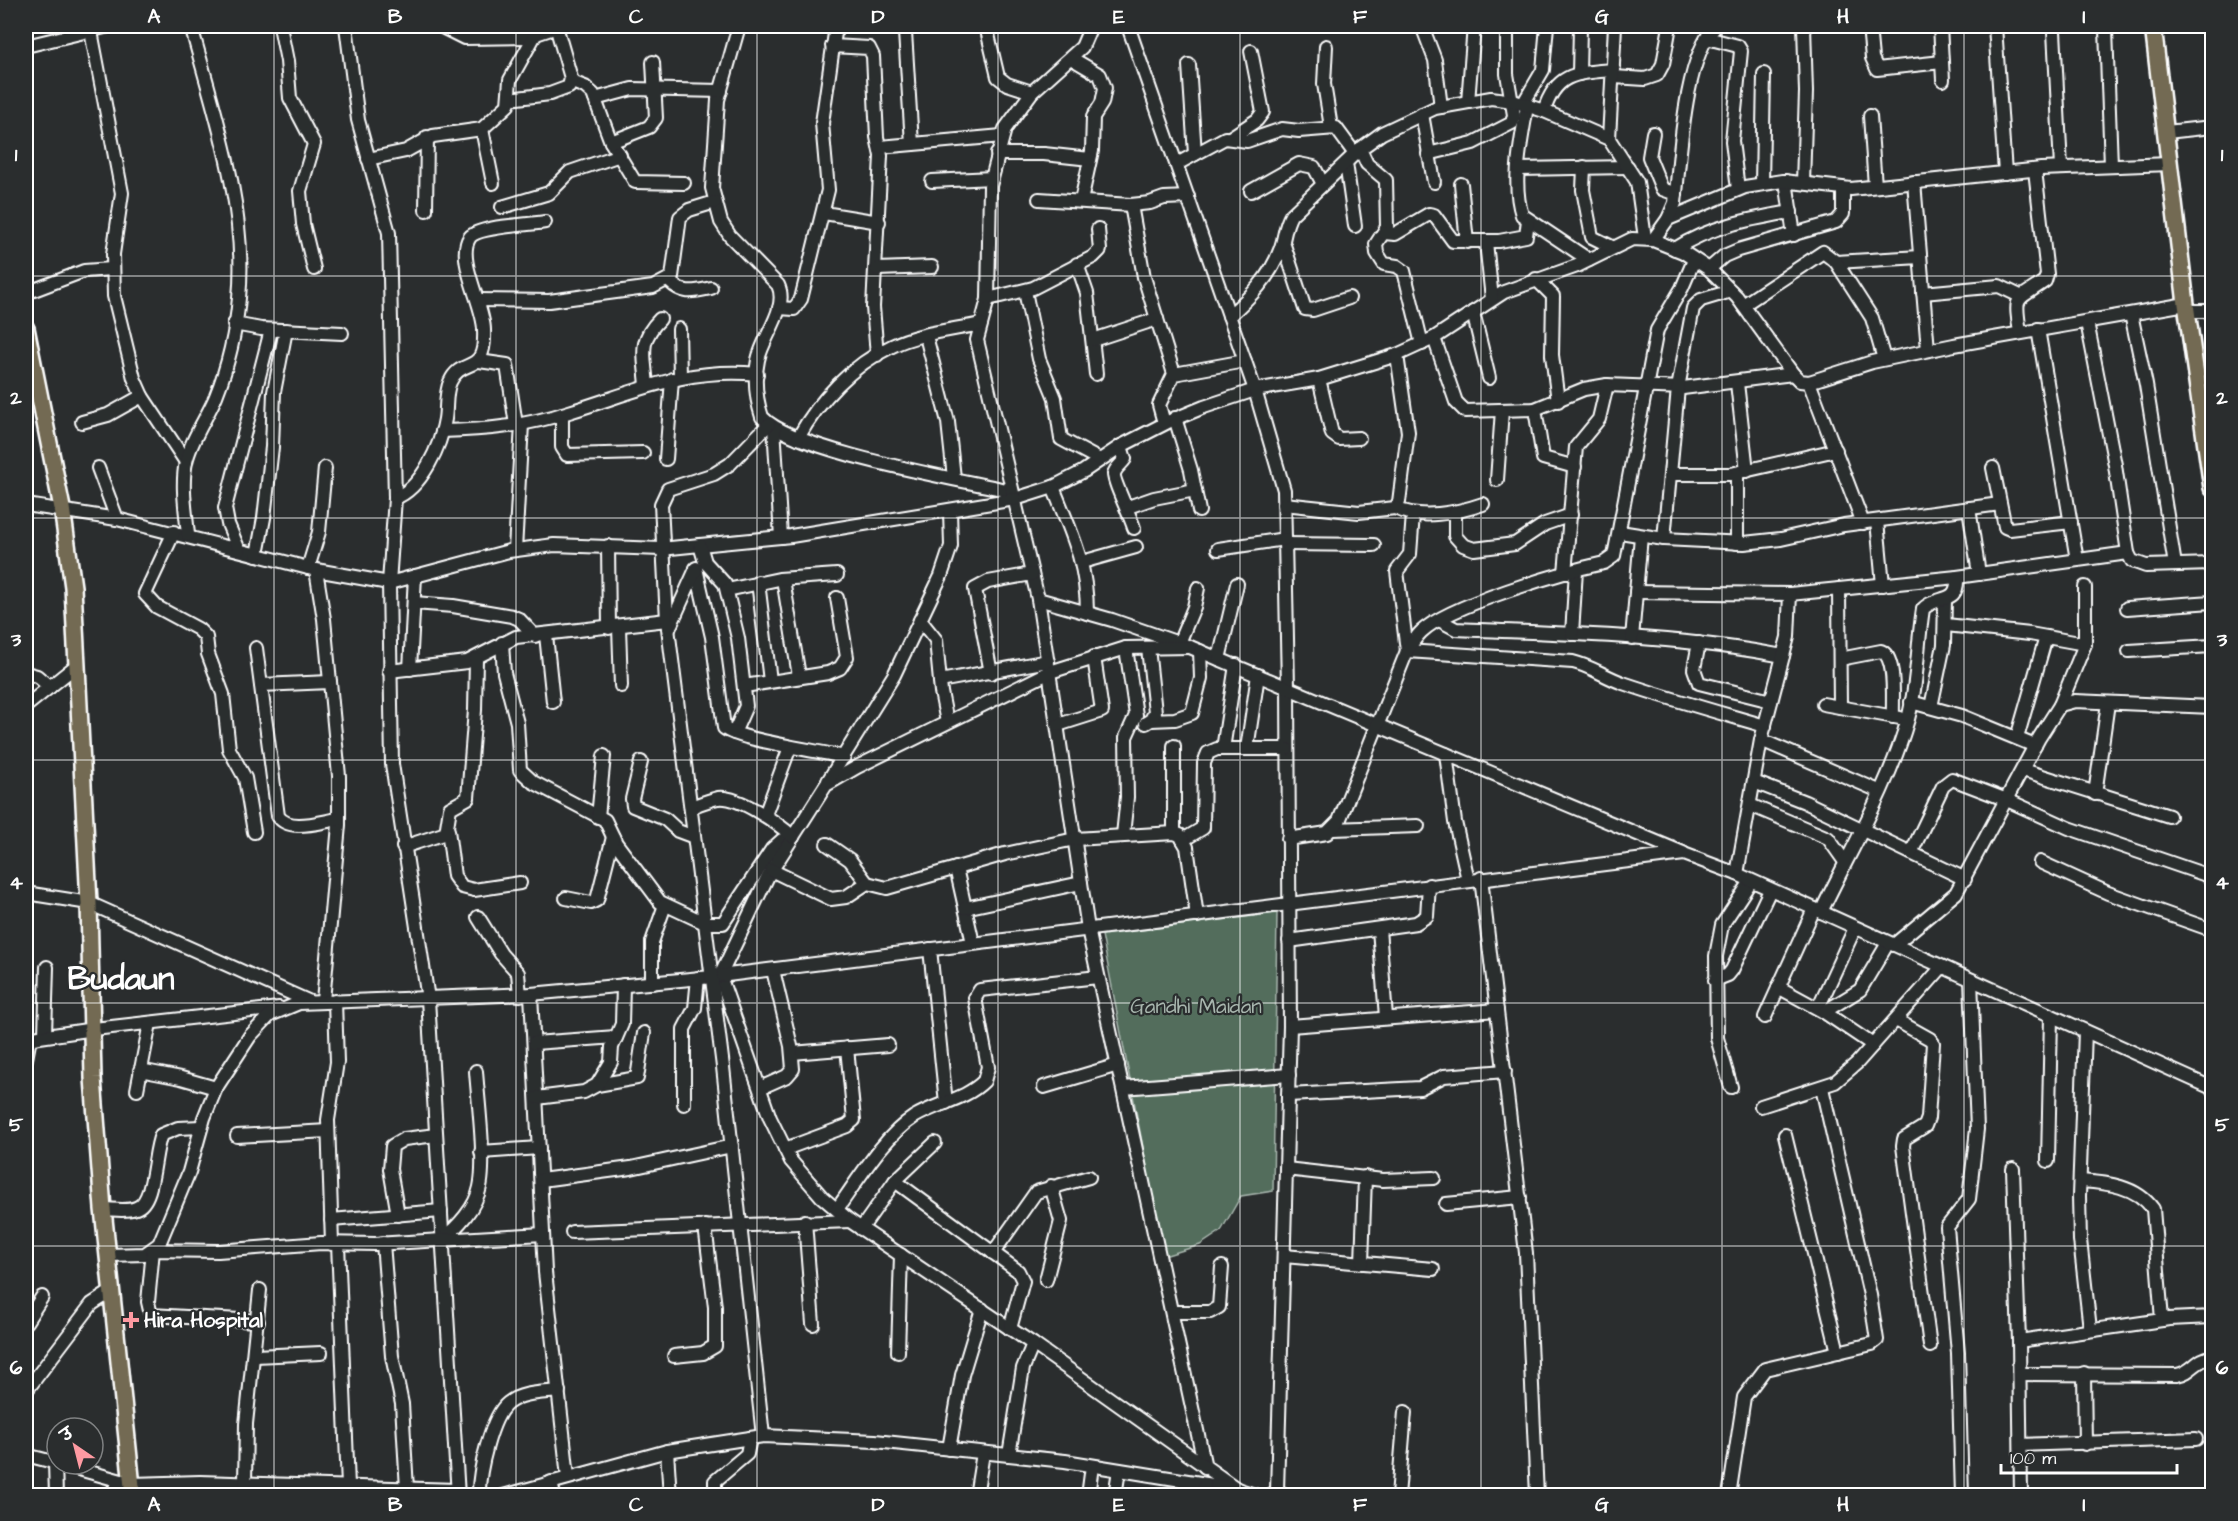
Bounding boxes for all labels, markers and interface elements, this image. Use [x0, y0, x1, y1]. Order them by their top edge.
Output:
text: A [148, 3, 161, 31]
text: B [388, 3, 403, 31]
text: C [629, 3, 644, 31]
text: D [872, 3, 885, 31]
text: E [1113, 3, 1125, 31]
text: F [1353, 3, 1368, 31]
text: G [1595, 3, 1609, 31]
text: H [1837, 3, 1849, 31]
text: I [2082, 3, 2086, 31]
text: 1 [15, 141, 18, 169]
text: 1 [2221, 141, 2224, 169]
text: 2 [9, 384, 22, 412]
text: 2 [2215, 384, 2228, 412]
text: 3 [10, 626, 22, 654]
text: 3 [2216, 626, 2228, 654]
text: 4 [9, 869, 23, 897]
text: 4 [2215, 869, 2229, 897]
district label: Budaun [67, 956, 175, 1002]
park label: Gandhi Maidan [1130, 992, 1262, 1021]
text: 5 [9, 1111, 24, 1139]
text: 5 [2215, 1111, 2230, 1139]
place label: Hira Hospital [144, 1306, 264, 1336]
marker: Hira Hospital [122, 1311, 140, 1329]
text: 6 [10, 1354, 23, 1382]
text: 6 [2216, 1354, 2229, 1382]
north arrow [45, 1416, 105, 1476]
text: उ [55, 1422, 79, 1448]
scale bar [2001, 1437, 2176, 1475]
text: 100 m [2010, 1446, 2056, 1471]
text: A [148, 1491, 161, 1519]
text: B [388, 1491, 403, 1519]
text: C [629, 1491, 644, 1519]
text: D [872, 1491, 885, 1519]
text: E [1113, 1491, 1125, 1519]
text: F [1353, 1491, 1368, 1519]
text: G [1595, 1491, 1609, 1519]
text: H [1837, 1491, 1849, 1519]
text: I [2082, 1491, 2086, 1519]

